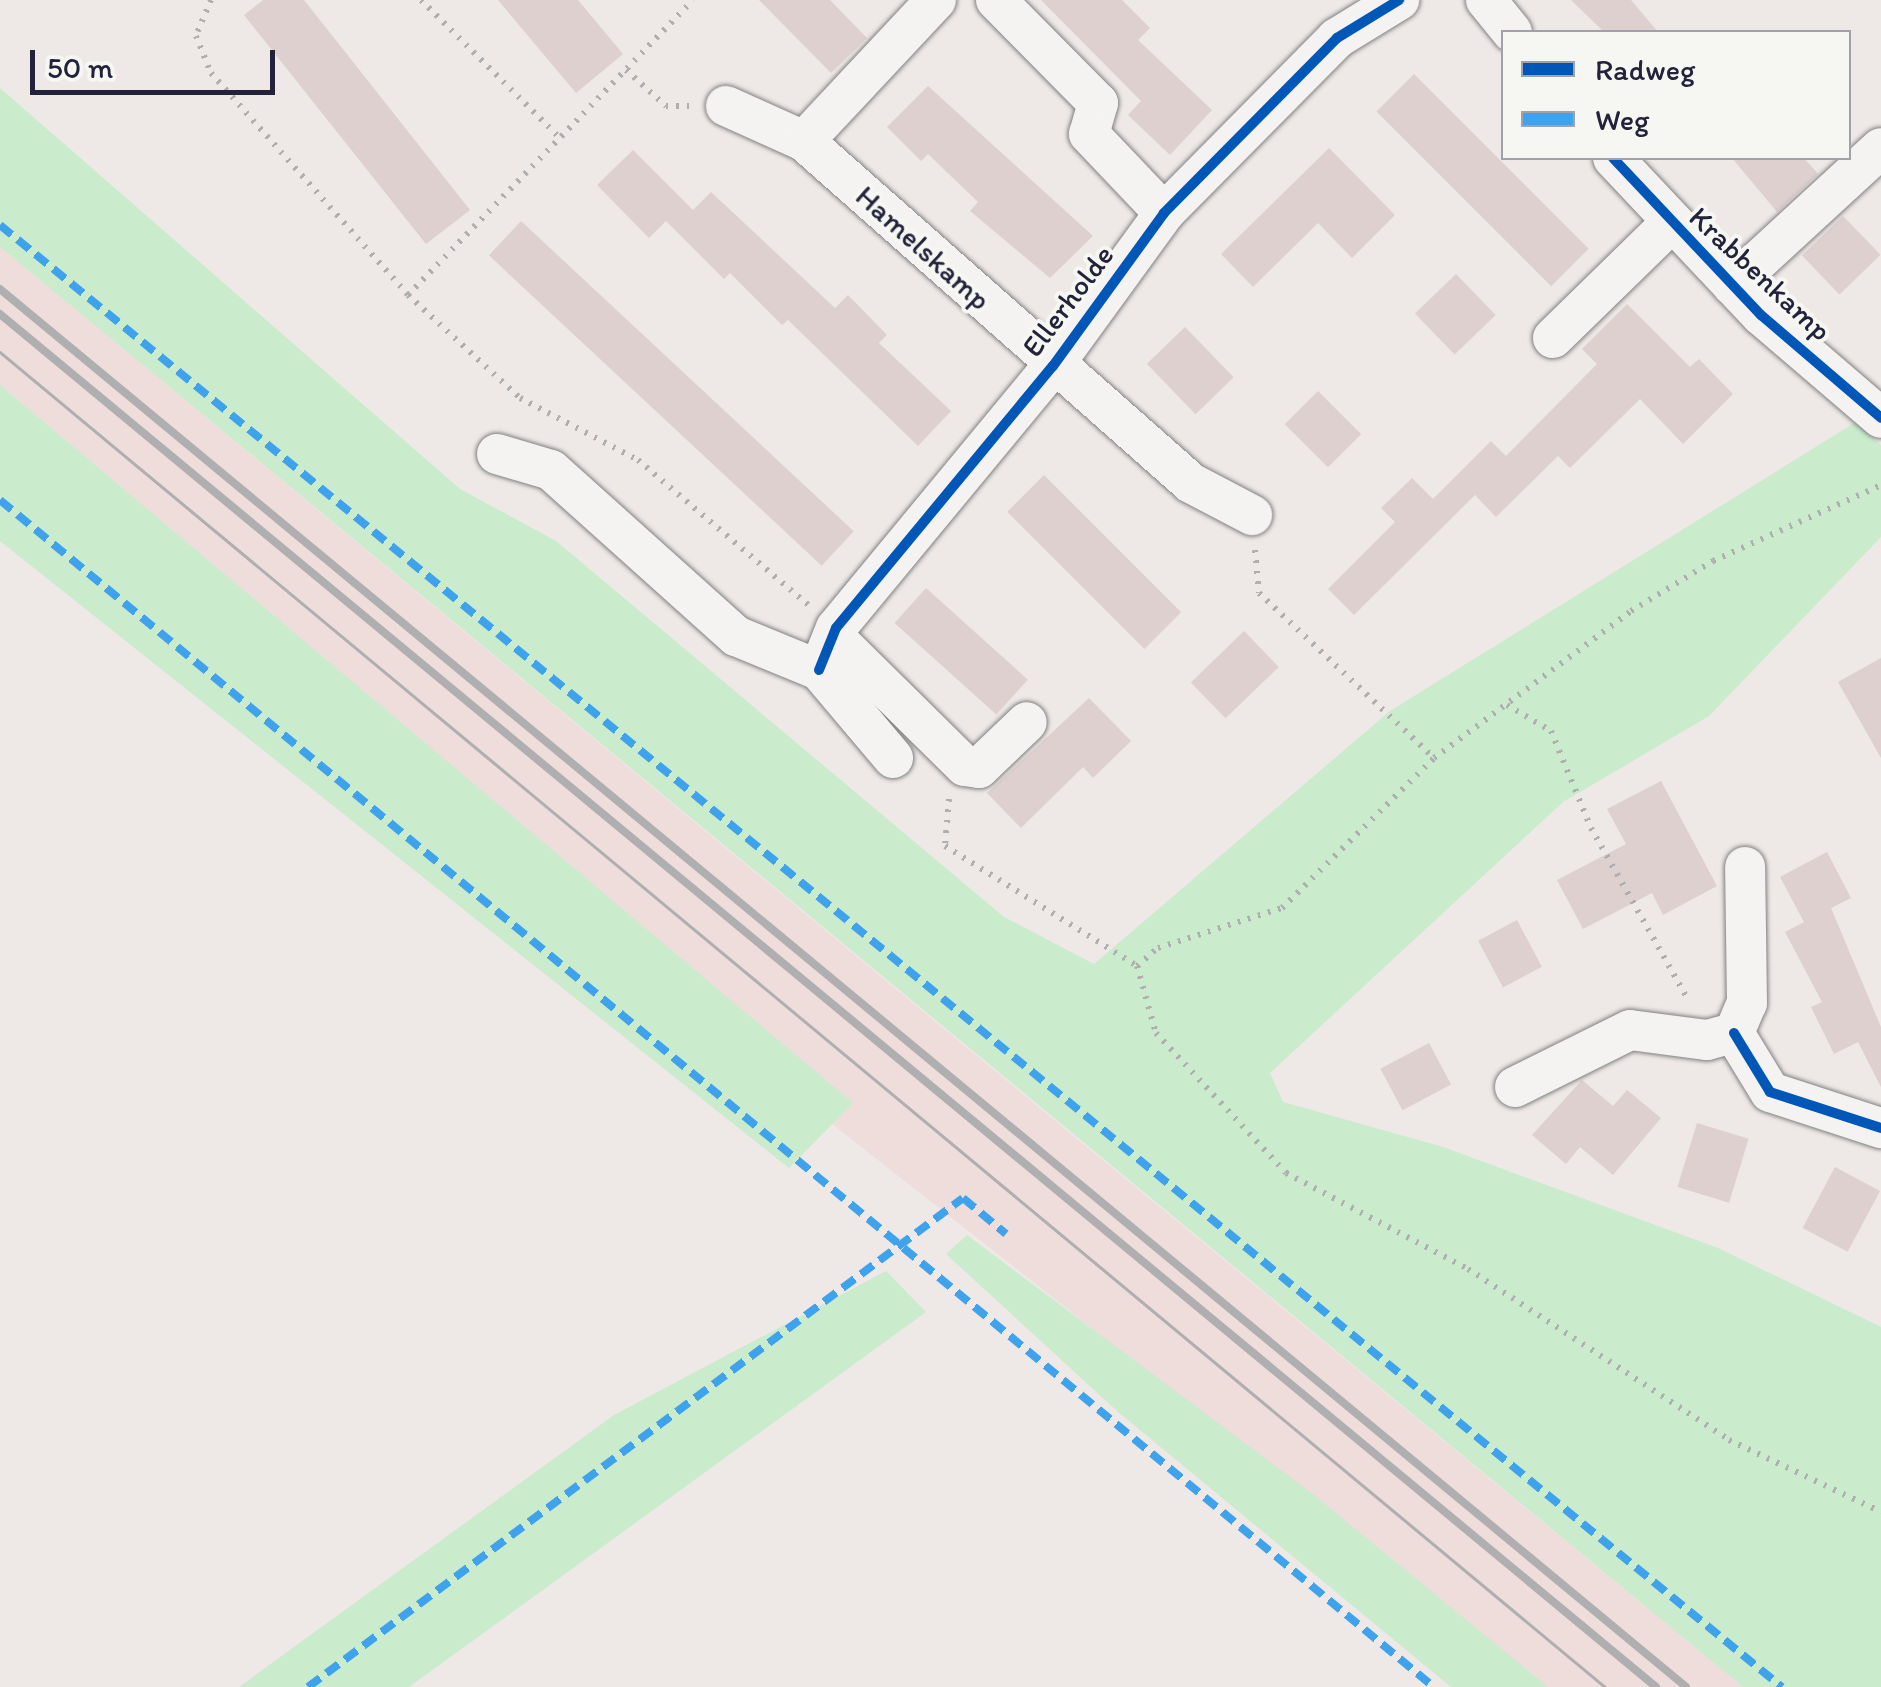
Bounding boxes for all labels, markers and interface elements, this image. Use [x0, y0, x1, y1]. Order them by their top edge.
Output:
scale bar [35, 30, 280, 92]
legend [1501, 30, 1851, 160]
text: 50 m [47, 49, 113, 86]
text: Radweg [1595, 51, 1695, 88]
text: Weg [1595, 101, 1649, 138]
street label: Hamelskamp [848, 178, 998, 318]
street label: Krabbenkamp [1682, 199, 1838, 349]
street label: Ellerholde [1014, 238, 1122, 364]

